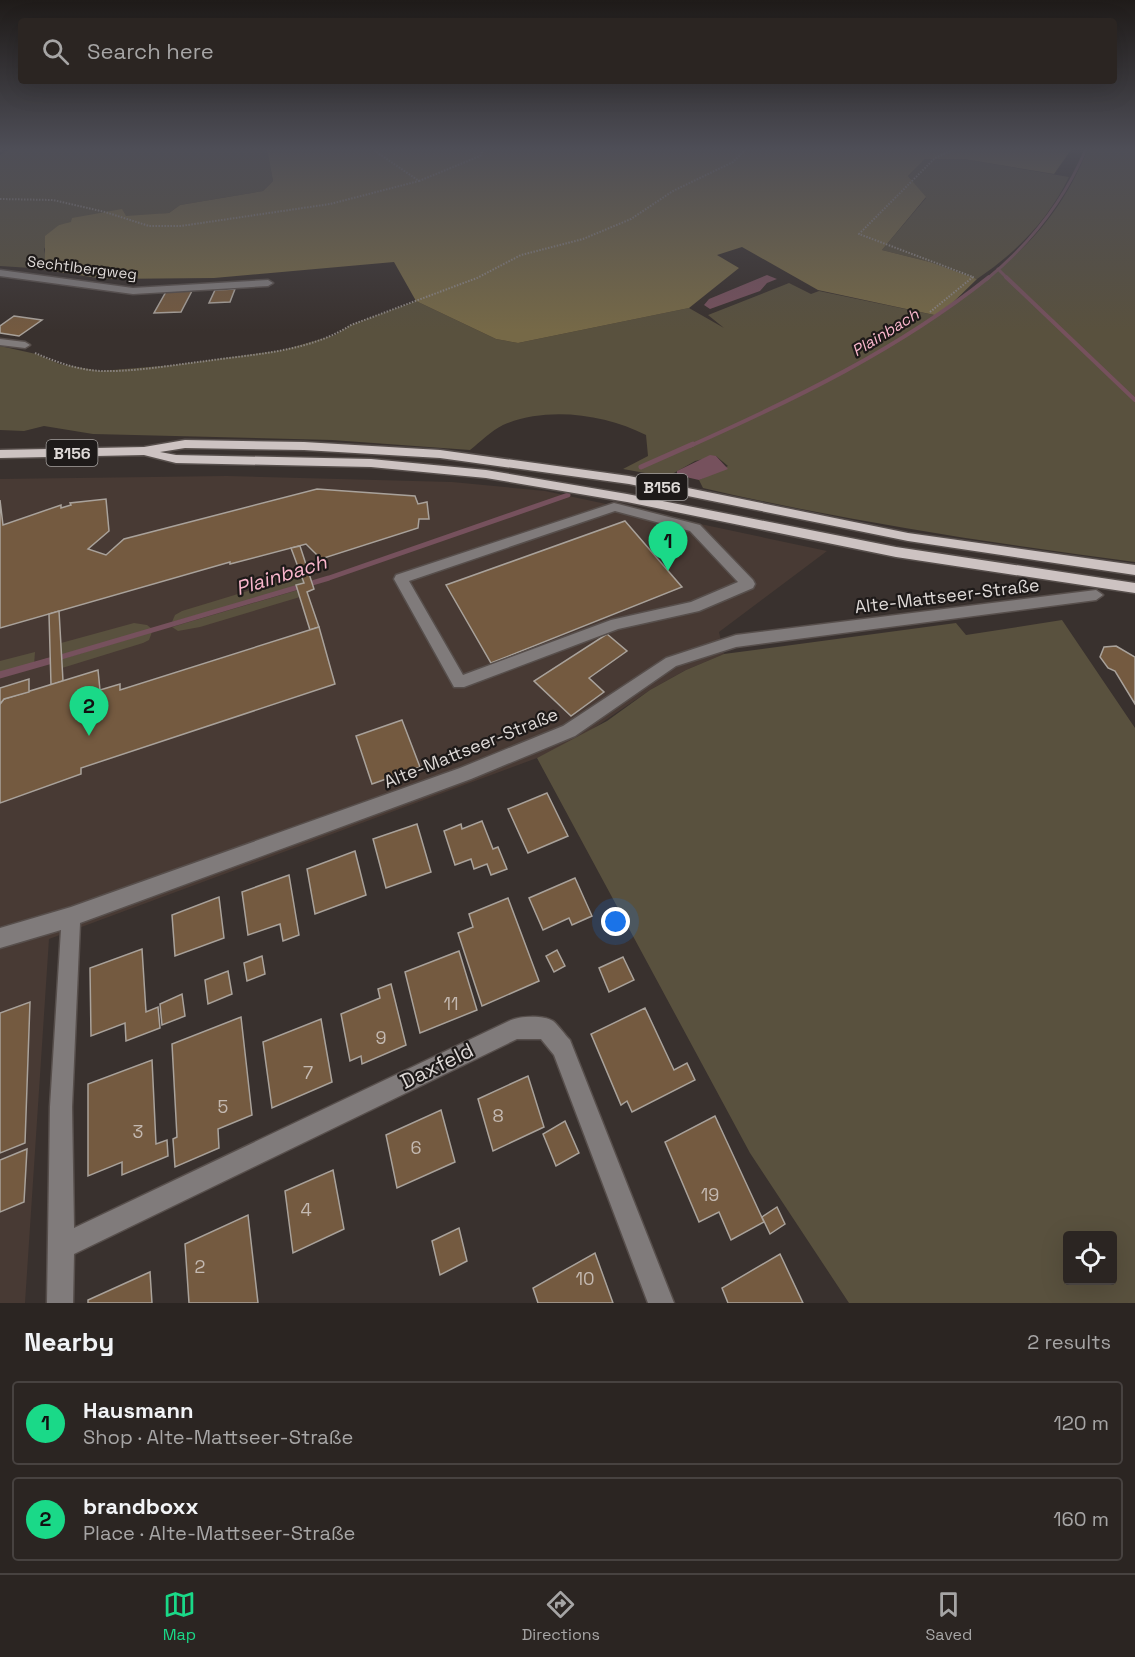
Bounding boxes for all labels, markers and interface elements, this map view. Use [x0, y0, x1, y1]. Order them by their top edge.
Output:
search box [18, 18, 1117, 84]
icon: search [39, 35, 72, 68]
text: Search here [87, 37, 214, 65]
street label: Sechtlbergweg [26, 251, 138, 284]
water label: Plainbach [848, 303, 924, 361]
road number: B156 [46, 440, 98, 466]
road number: B156 [636, 474, 688, 500]
pin: 1 [648, 522, 688, 571]
water label: Plainbach [232, 549, 330, 601]
street label: Alte-Mattseer-Straße [853, 573, 1041, 618]
pin: 2 [70, 686, 109, 736]
street label: Alte-Mattseer-Straße [380, 702, 561, 793]
your location [601, 907, 630, 936]
house number: 11 [443, 992, 459, 1015]
house number: 9 [375, 1026, 387, 1049]
street label: Daxfeld [396, 1036, 478, 1095]
house number: 7 [303, 1061, 313, 1084]
house number: 5 [218, 1095, 228, 1118]
house number: 8 [492, 1104, 504, 1127]
house number: 3 [133, 1120, 143, 1143]
house number: 6 [410, 1136, 422, 1159]
house number: 19 [701, 1183, 719, 1206]
house number: 4 [300, 1198, 312, 1221]
map controls [1063, 1231, 1117, 1285]
button: locate [1063, 1231, 1117, 1285]
house number: 2 [195, 1255, 205, 1278]
house number: 10 [575, 1267, 595, 1290]
text: Nearby [24, 1325, 114, 1359]
text: 2 results [1027, 1329, 1111, 1355]
text: Hausmann [83, 1396, 194, 1424]
text: 1 [41, 1410, 50, 1436]
text: 120 m [1053, 1410, 1109, 1436]
text: Shop · Alte-Mattseer-Straße [83, 1424, 353, 1450]
text: brandboxx [83, 1492, 199, 1520]
text: 2 [40, 1506, 51, 1532]
text: 160 m [1053, 1506, 1109, 1532]
text: Place · Alte-Mattseer-Straße [83, 1520, 355, 1546]
tab: Map [163, 1588, 196, 1645]
tab: Directions [522, 1588, 600, 1645]
tab: Saved [926, 1588, 972, 1645]

